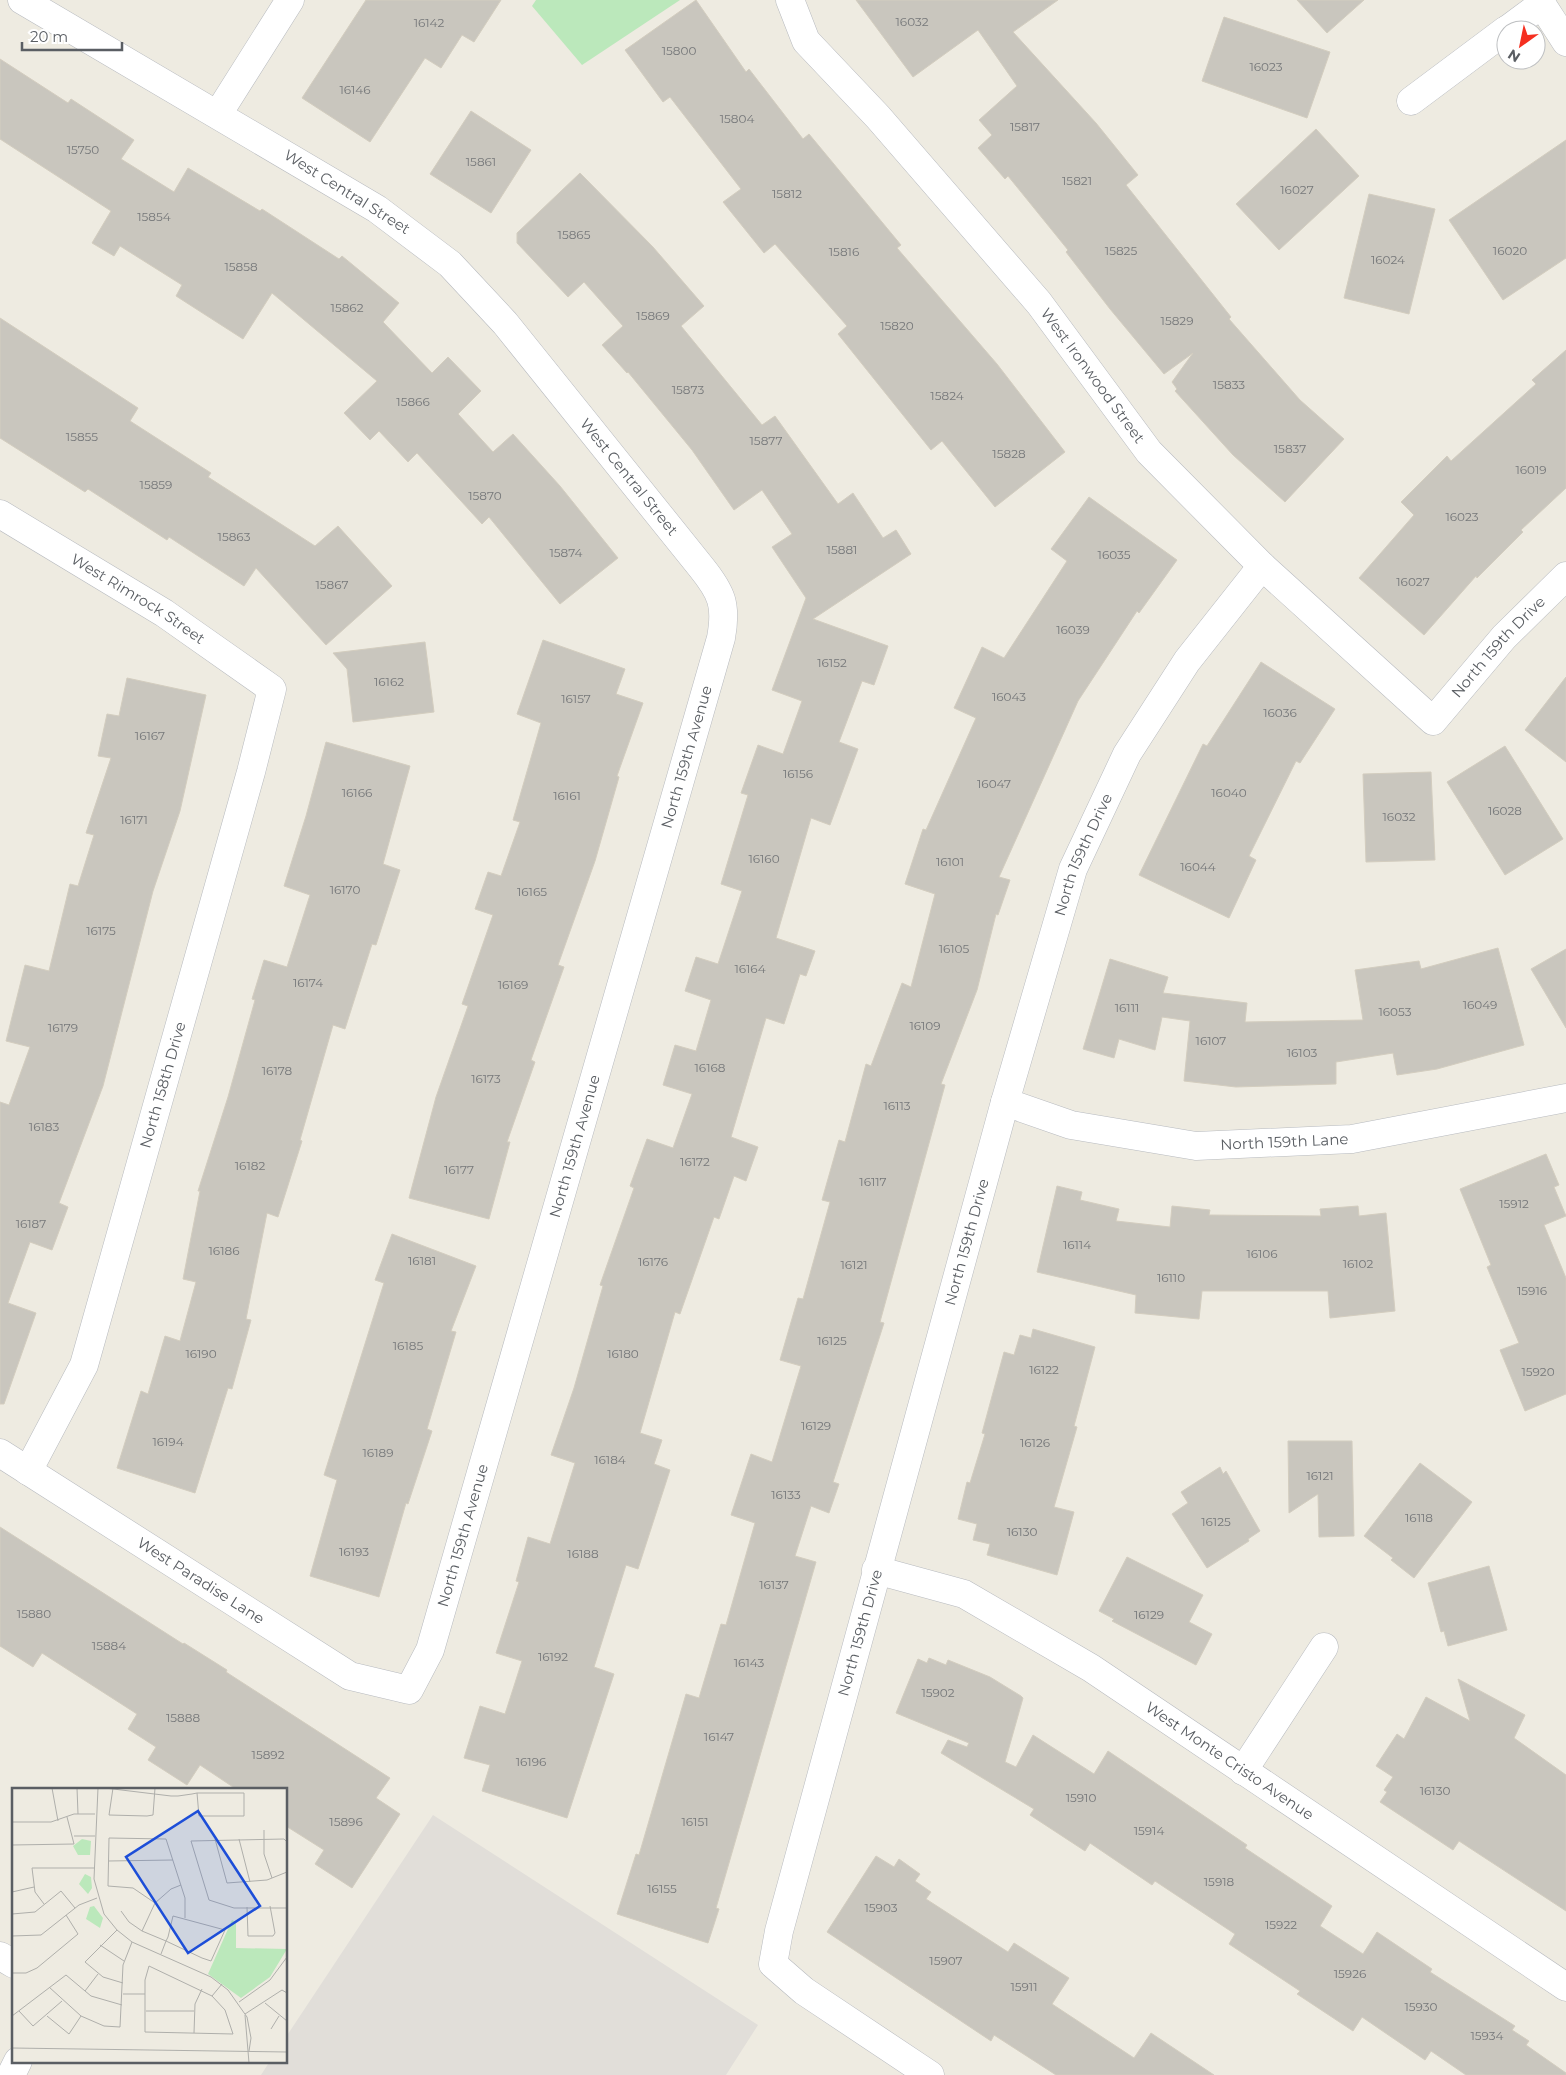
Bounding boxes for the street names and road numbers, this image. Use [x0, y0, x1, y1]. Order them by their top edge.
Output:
street label: West Central Street [281, 145, 414, 238]
street label: West Ironwood Street [1037, 304, 1149, 447]
street label: West Central Street [576, 414, 683, 539]
street label: West Rimrock Street [68, 549, 209, 648]
street label: North 159th Drive [1447, 592, 1549, 701]
street label: North 159th Avenue [657, 683, 716, 831]
street label: North 159th Drive [1050, 790, 1116, 918]
street label: North 158th Drive [135, 1019, 190, 1150]
street label: North 159th Avenue [545, 1072, 604, 1220]
street label: North 159th Lane [1220, 1129, 1349, 1154]
street label: North 159th Drive [940, 1177, 993, 1308]
street label: North 159th Avenue [433, 1462, 492, 1609]
street label: West Paradise Lane [134, 1533, 268, 1628]
street label: North 159th Drive [833, 1567, 886, 1698]
street label: West Monte Cristo Avenue [1142, 1697, 1318, 1824]

